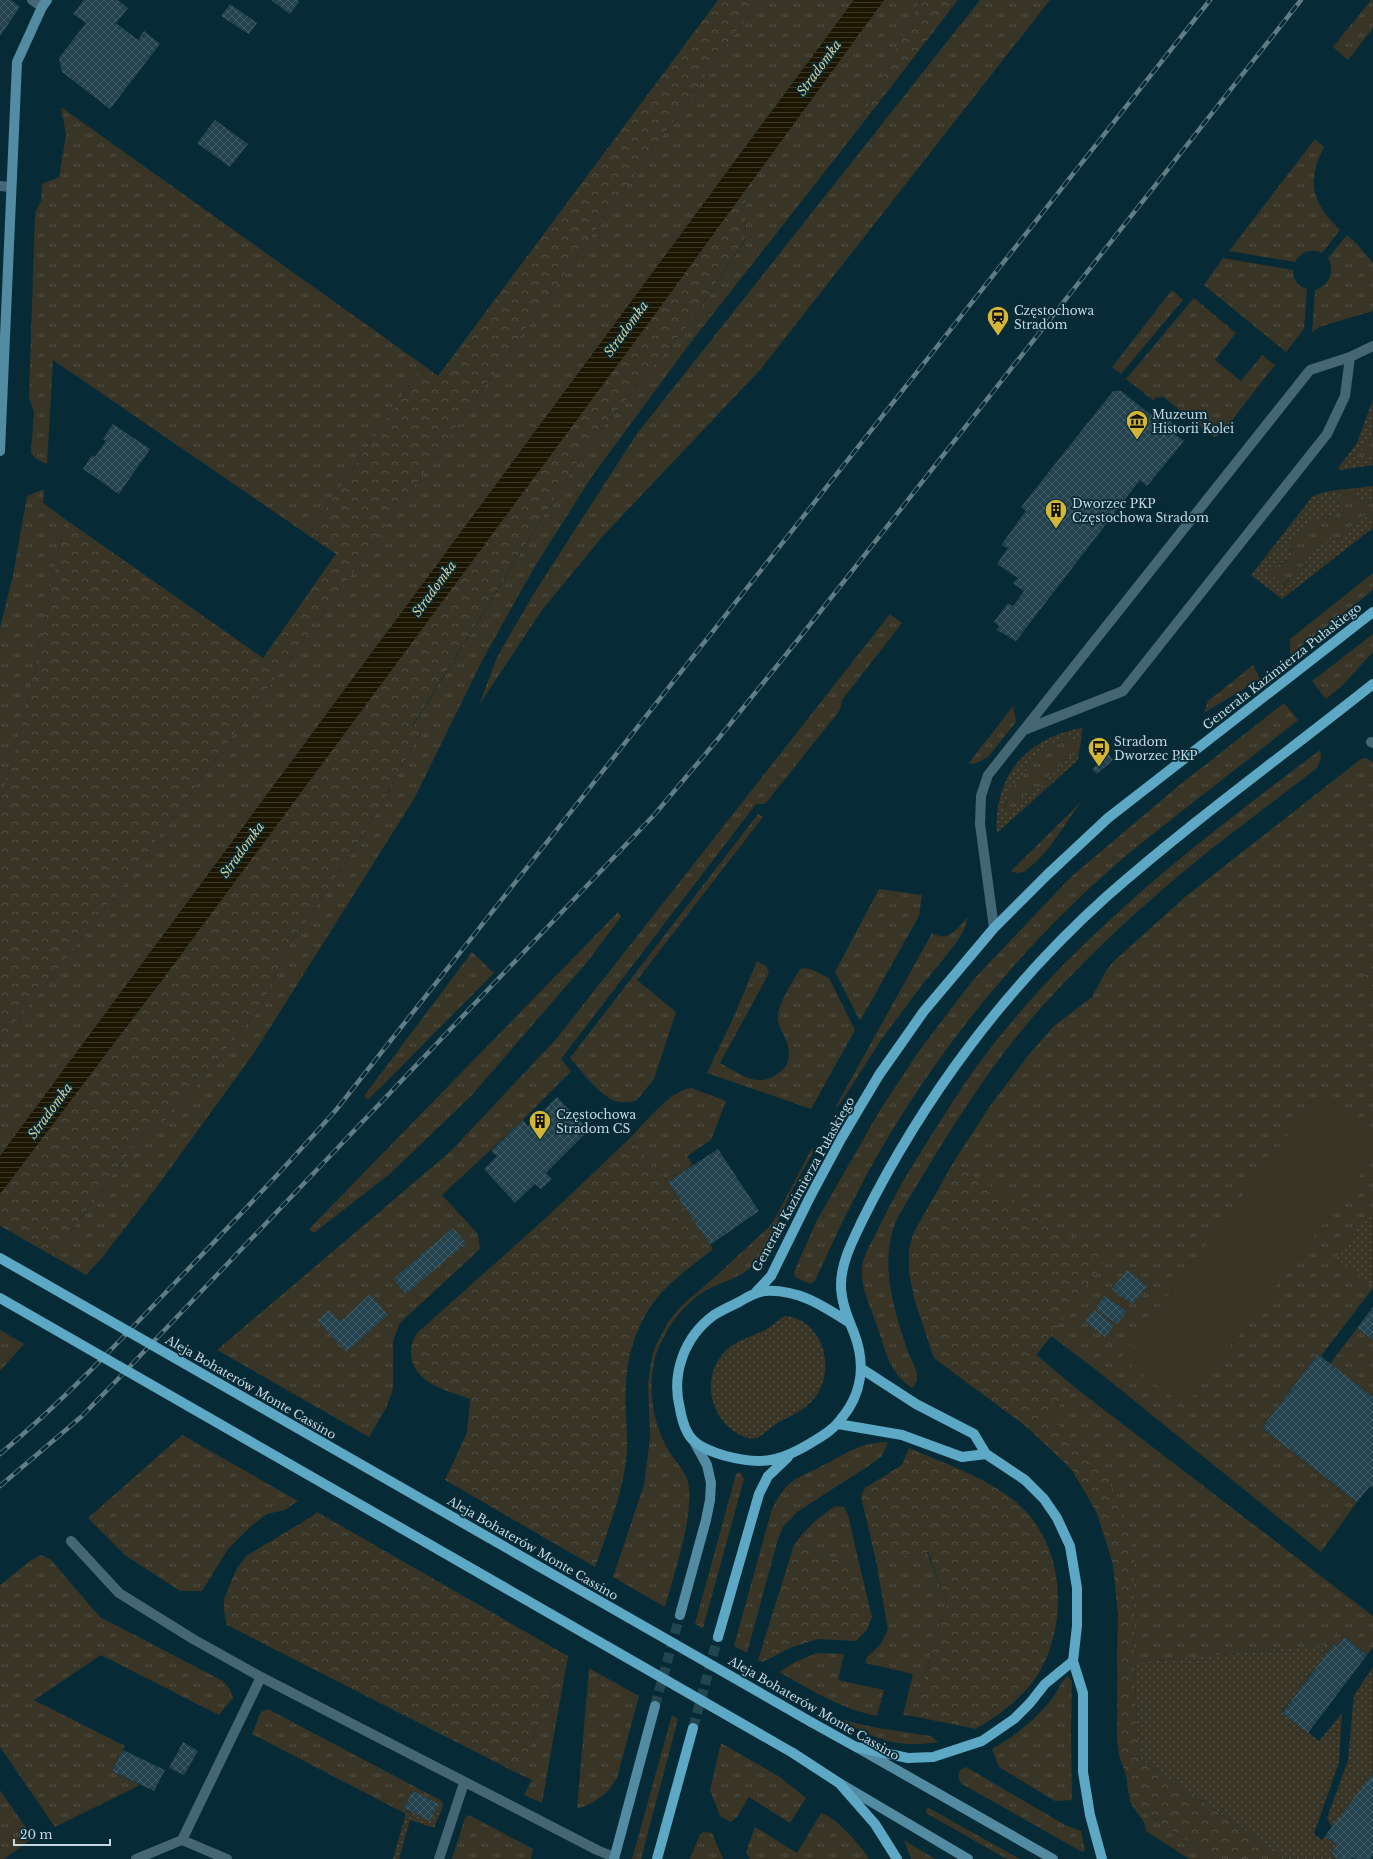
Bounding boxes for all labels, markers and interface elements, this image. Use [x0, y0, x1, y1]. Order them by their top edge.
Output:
water label: Stradomka [793, 37, 845, 99]
water label: Stradomka [600, 298, 652, 360]
place label: Częstochowa Stradom [1014, 303, 1094, 332]
station icon: Częstochowa Stradom [985, 304, 1011, 337]
place label: Muzeum Historii Kolei [1152, 407, 1234, 436]
museum icon: Muzeum Historii Kolei [1124, 408, 1150, 441]
place label: Dworzec PKP Częstochowa Stradom [1072, 496, 1209, 525]
building icon: Dworzec PKP Częstochowa Stradom [1043, 497, 1069, 530]
water label: Stradomka [408, 558, 460, 620]
street label: Generała Kazimierza Pułaskiego [1200, 599, 1364, 733]
place label: Stradom Dworzec PKP [1114, 734, 1197, 763]
bus stop icon: Stradom Dworzec PKP [1086, 735, 1112, 768]
water label: Stradomka [216, 819, 268, 881]
water label: Stradomka [24, 1080, 76, 1142]
street label: Generała Kazimierza Pułaskiego [749, 1094, 857, 1274]
place label: Częstochowa Stradom CS [556, 1107, 636, 1136]
building icon: Częstochowa Stradom CS [527, 1108, 553, 1141]
street label: Aleja Bohaterów Monte Cassino [162, 1331, 339, 1442]
street label: Aleja Bohaterów Monte Cassino [444, 1492, 621, 1603]
street label: Aleja Bohaterów Monte Cassino [725, 1652, 902, 1763]
scale bar [14, 1821, 110, 1847]
text: 20 m [20, 1827, 52, 1842]

